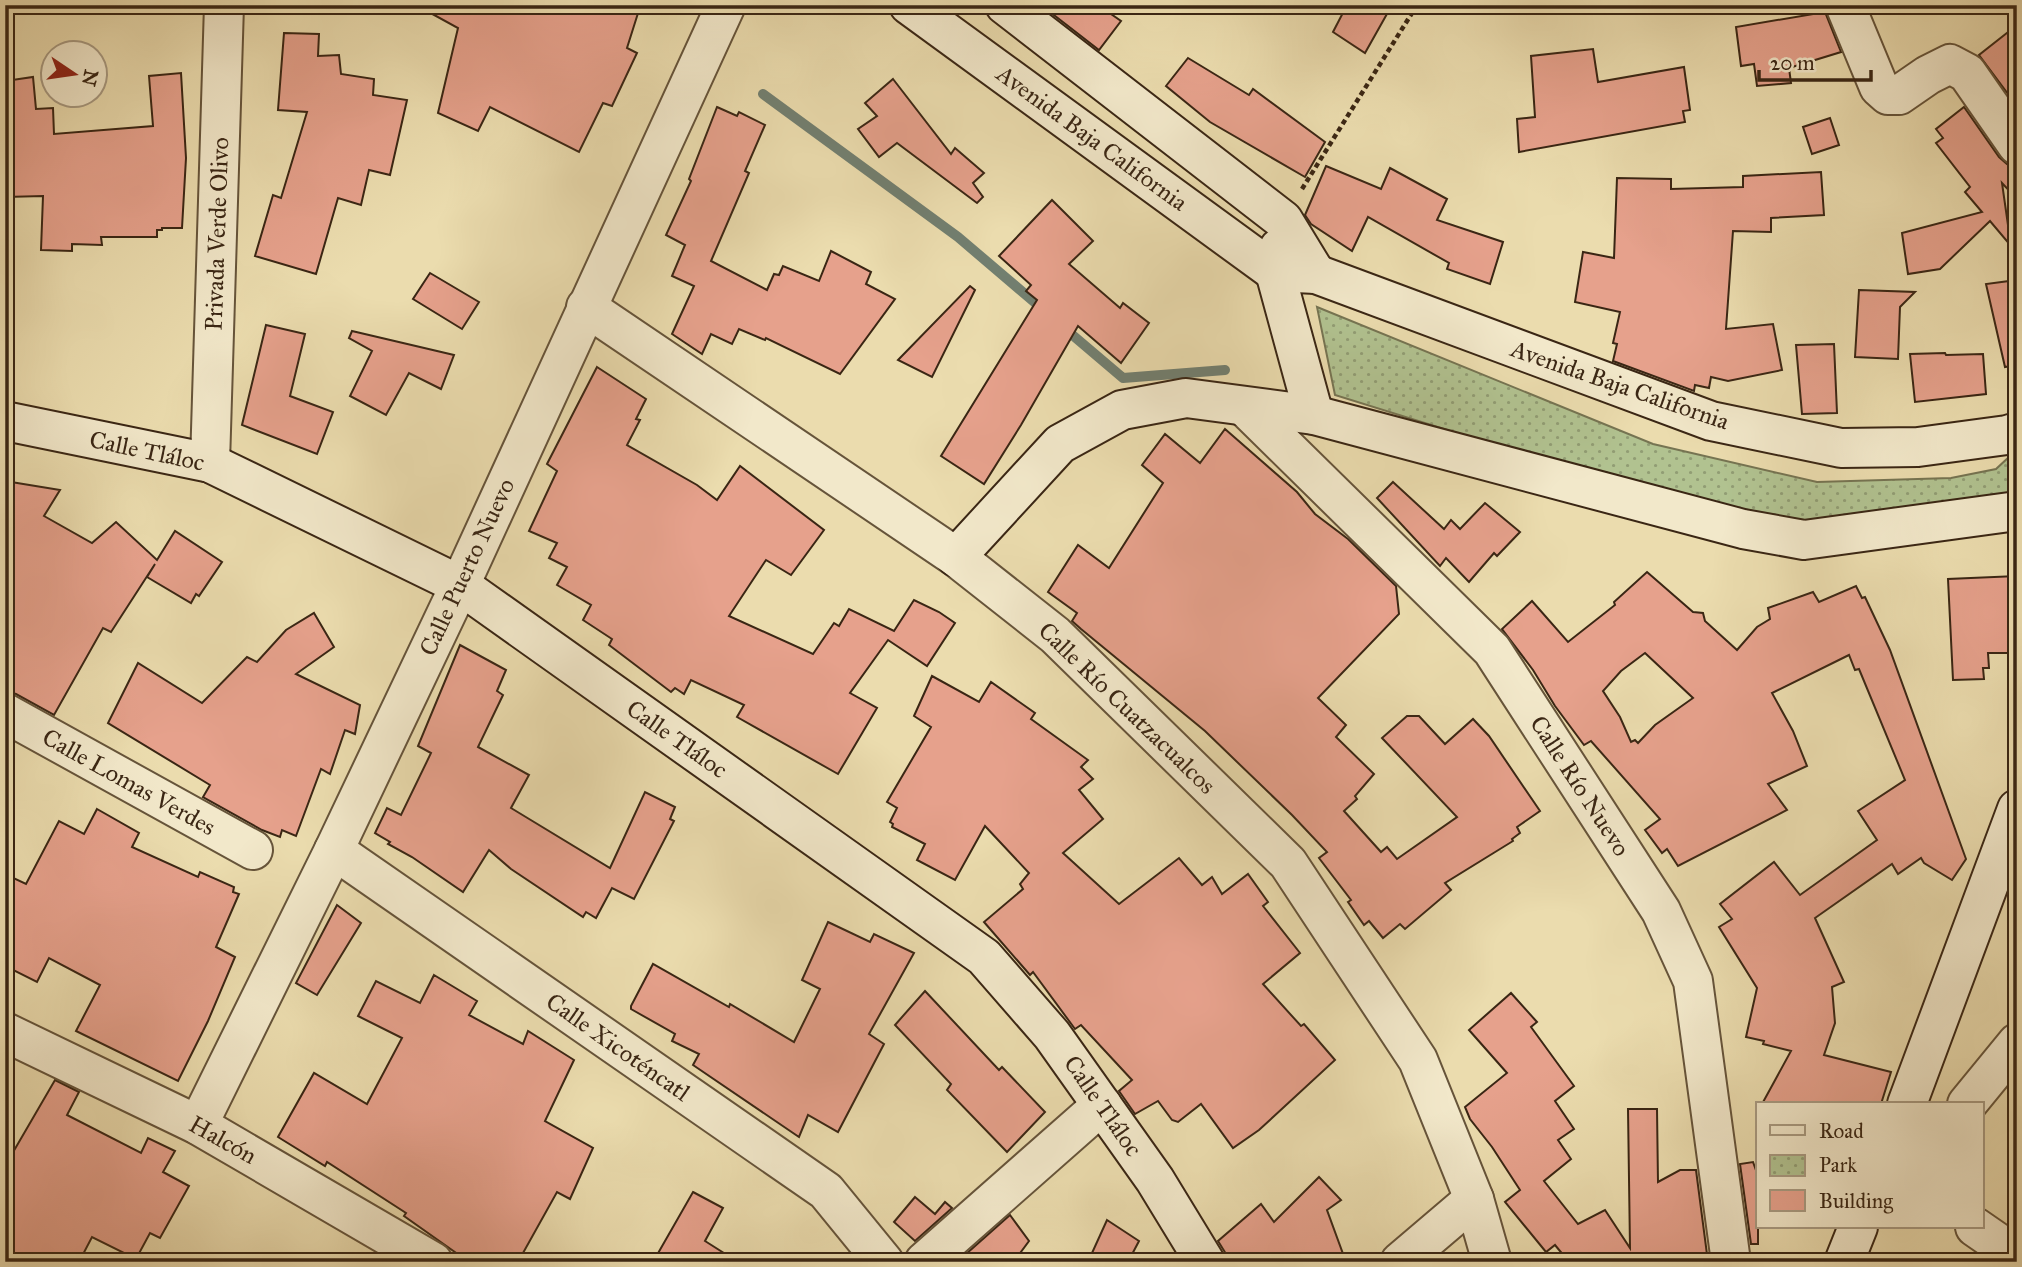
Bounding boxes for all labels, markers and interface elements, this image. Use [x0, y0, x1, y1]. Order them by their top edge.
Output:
north arrow [38, 38, 108, 108]
scale bar [1759, 38, 1871, 82]
text: 20 m [1770, 50, 1815, 76]
street label: Avenida Baja California [990, 58, 1194, 218]
text: N [77, 67, 103, 88]
street label: Privada Verde Olivo [199, 137, 235, 331]
street label: Avenida Baja California [1506, 333, 1734, 437]
street label: Calle Tláloc [87, 424, 207, 478]
street label: Calle Puerto Nuevo [413, 474, 521, 660]
street label: Calle Río Cuatzacualcos [1032, 616, 1222, 800]
street label: Calle Tláloc [621, 693, 733, 785]
street label: Calle Río Nuevo [1523, 710, 1637, 862]
street label: Calle Lomas Verdes [37, 722, 221, 842]
street label: Calle Xicoténcatl [540, 986, 696, 1108]
street label: Calle Tláloc [1057, 1050, 1149, 1162]
legend [1756, 1102, 1983, 1228]
street label: Halcón [184, 1109, 262, 1171]
text: Road [1819, 1118, 1864, 1144]
text: Park [1819, 1152, 1857, 1178]
text: Building [1819, 1188, 1893, 1214]

